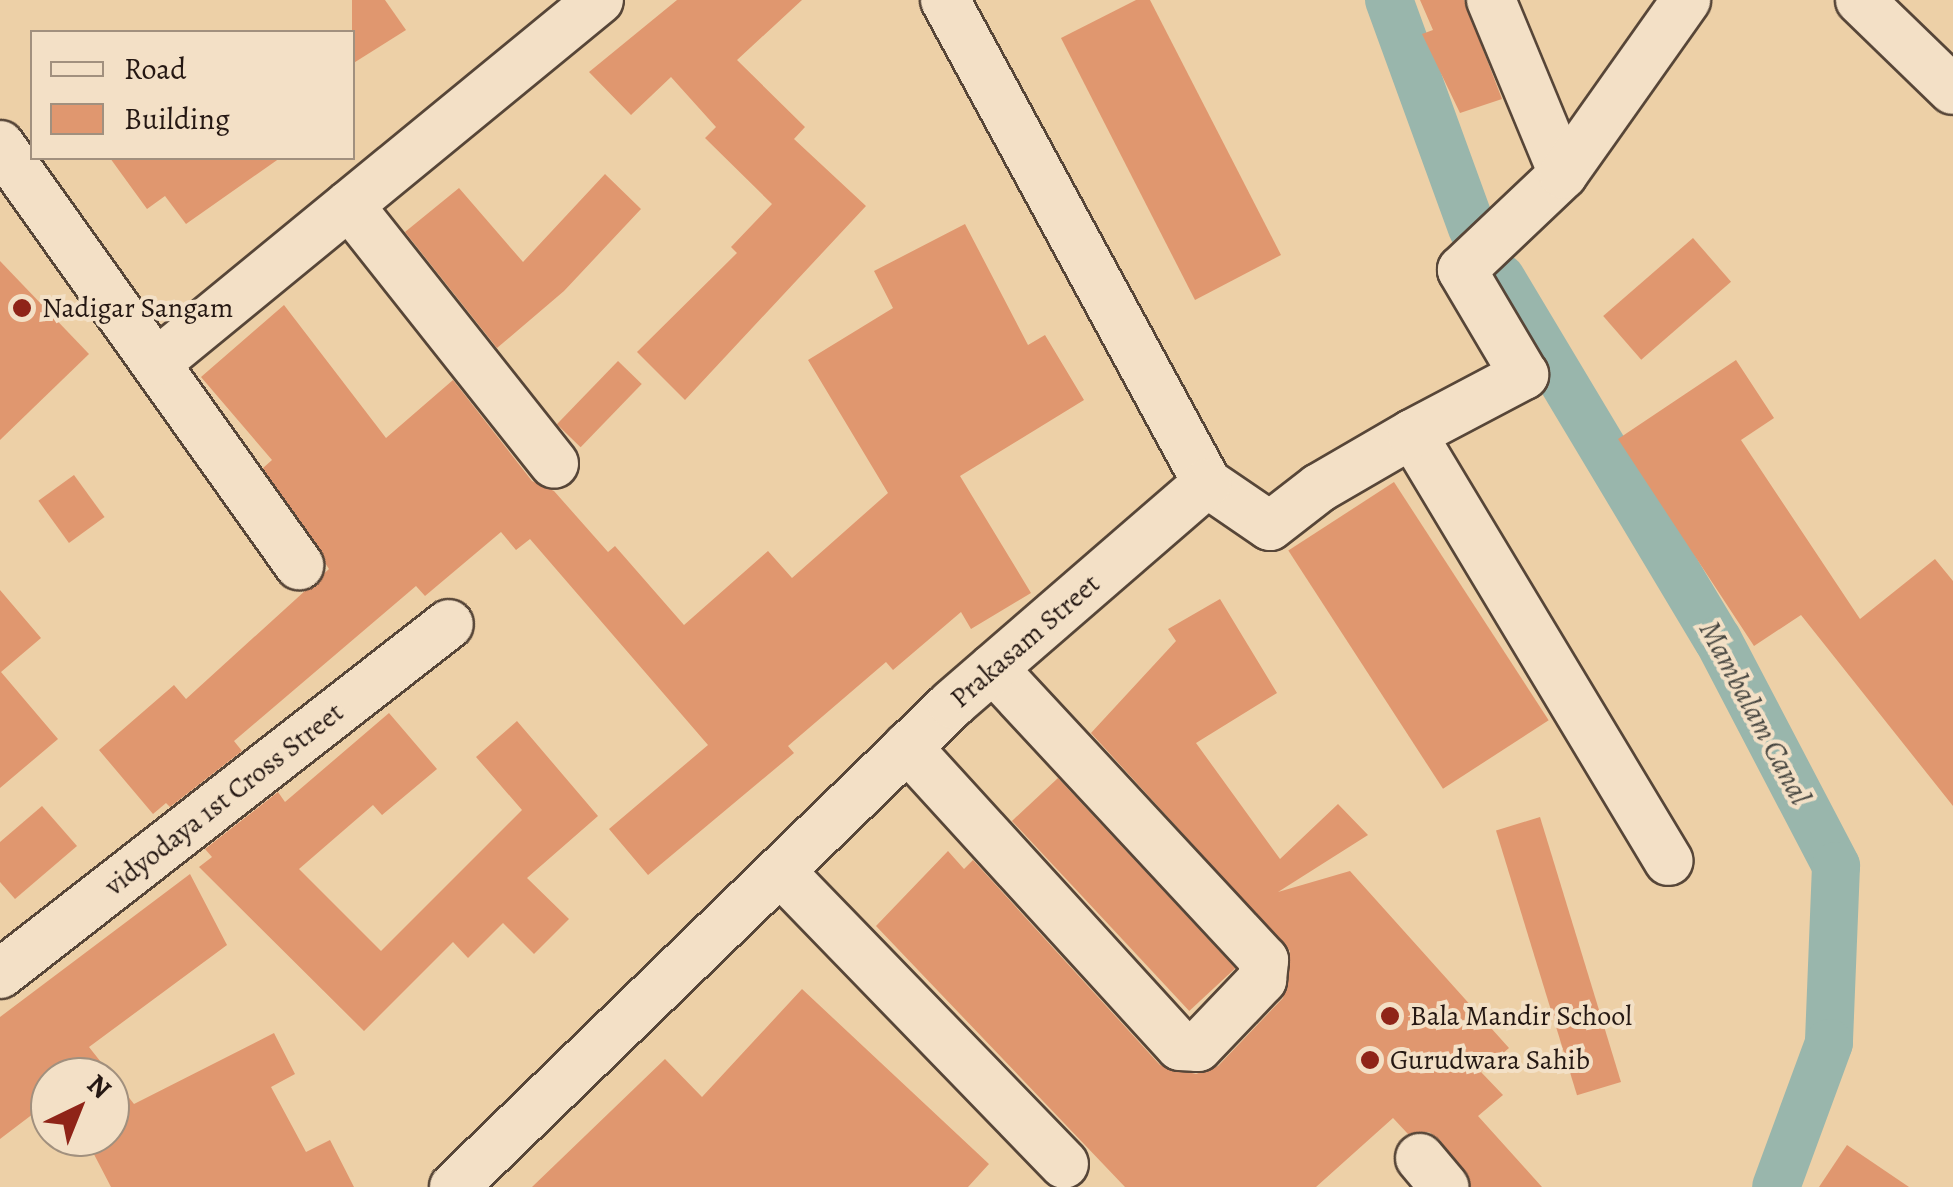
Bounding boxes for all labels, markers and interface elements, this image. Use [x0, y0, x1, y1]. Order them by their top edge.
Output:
legend [30, 30, 355, 160]
text: Road [124, 49, 186, 89]
text: Building [124, 99, 230, 139]
place label: Nadigar Sangam [42, 291, 233, 325]
marker: Nadigar Sangam [11, 297, 33, 319]
street label: Prakasam Street [943, 567, 1107, 715]
water label: Mambalam Canal [1691, 615, 1819, 811]
street label: vidyodaya 1st Cross Street [98, 695, 350, 903]
place label: Bala Mandir School [1410, 999, 1632, 1033]
marker: Bala Mandir School [1379, 1005, 1401, 1027]
place label: Gurudwara Sahib [1390, 1043, 1590, 1077]
marker: Gurudwara Sahib [1359, 1049, 1381, 1071]
north arrow [30, 1057, 130, 1157]
text: N [79, 1066, 120, 1107]

